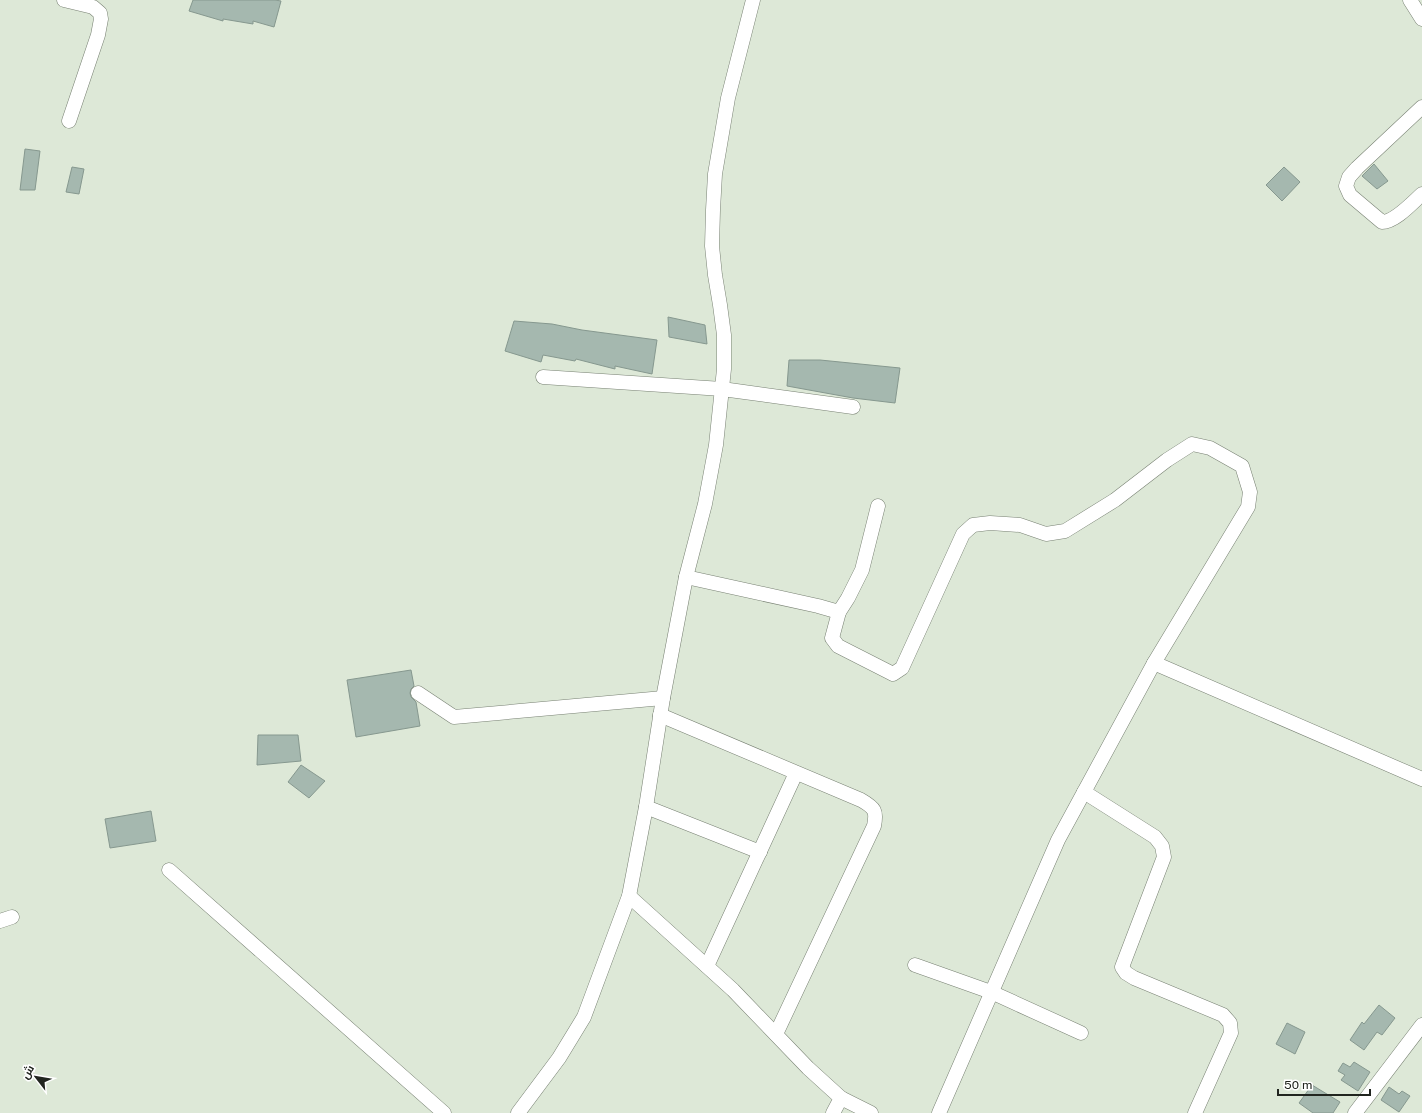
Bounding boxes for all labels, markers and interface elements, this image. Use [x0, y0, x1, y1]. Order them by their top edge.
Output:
north arrow [16, 1057, 56, 1097]
text: ش [19, 1063, 37, 1082]
scale bar [1278, 1071, 1370, 1097]
text: 50 m [1284, 1078, 1312, 1092]

